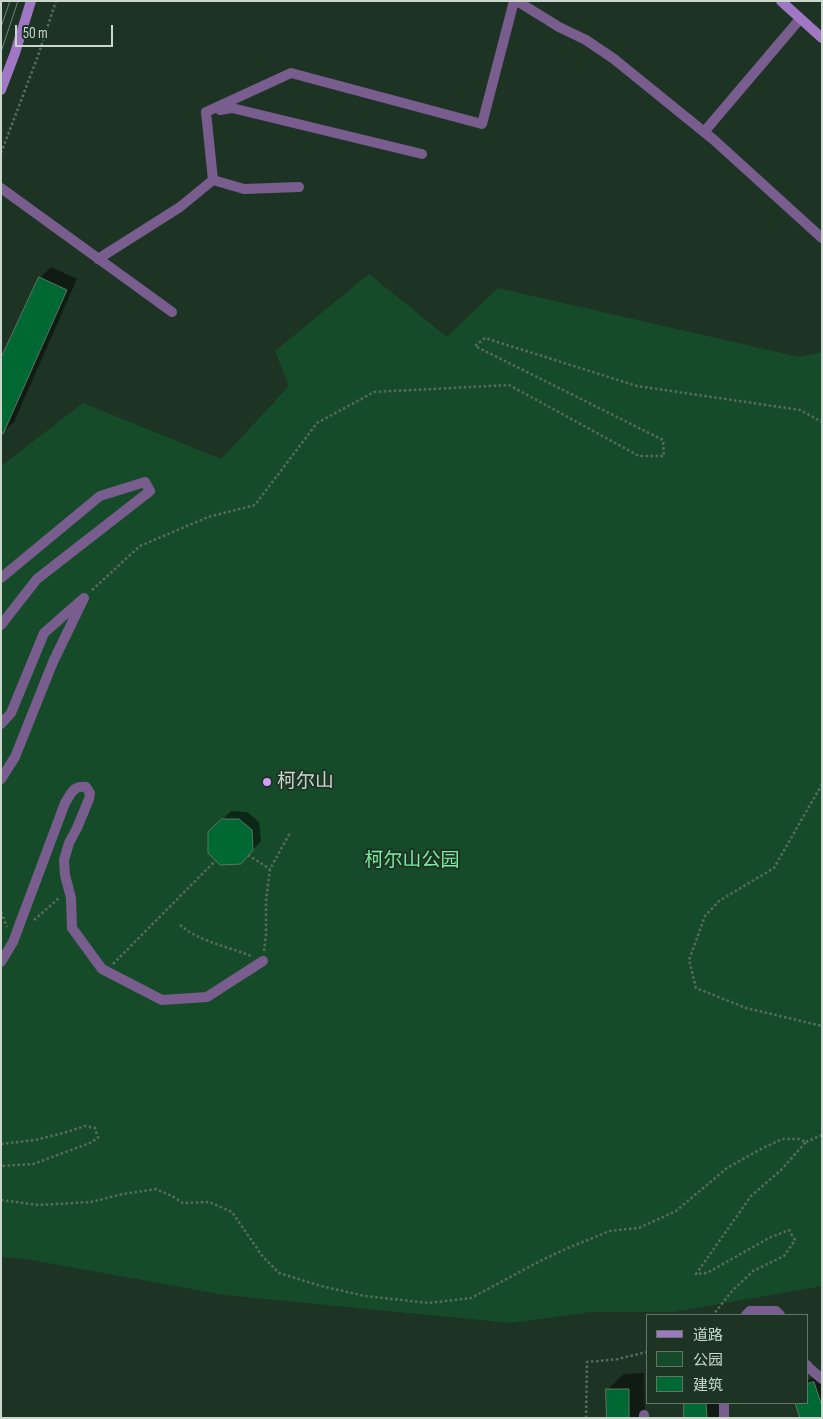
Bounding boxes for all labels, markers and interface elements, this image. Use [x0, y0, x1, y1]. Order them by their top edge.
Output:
scale bar [18, 15, 115, 47]
text: 50 m [23, 24, 48, 43]
place label: 柯尔山 [277, 771, 334, 793]
marker: 柯尔山 [261, 776, 273, 788]
park label: 柯尔山公园 [365, 850, 459, 872]
legend [646, 1314, 808, 1404]
text: 道路 [693, 1326, 723, 1345]
text: 公园 [693, 1351, 723, 1370]
text: 建筑 [693, 1376, 723, 1395]

